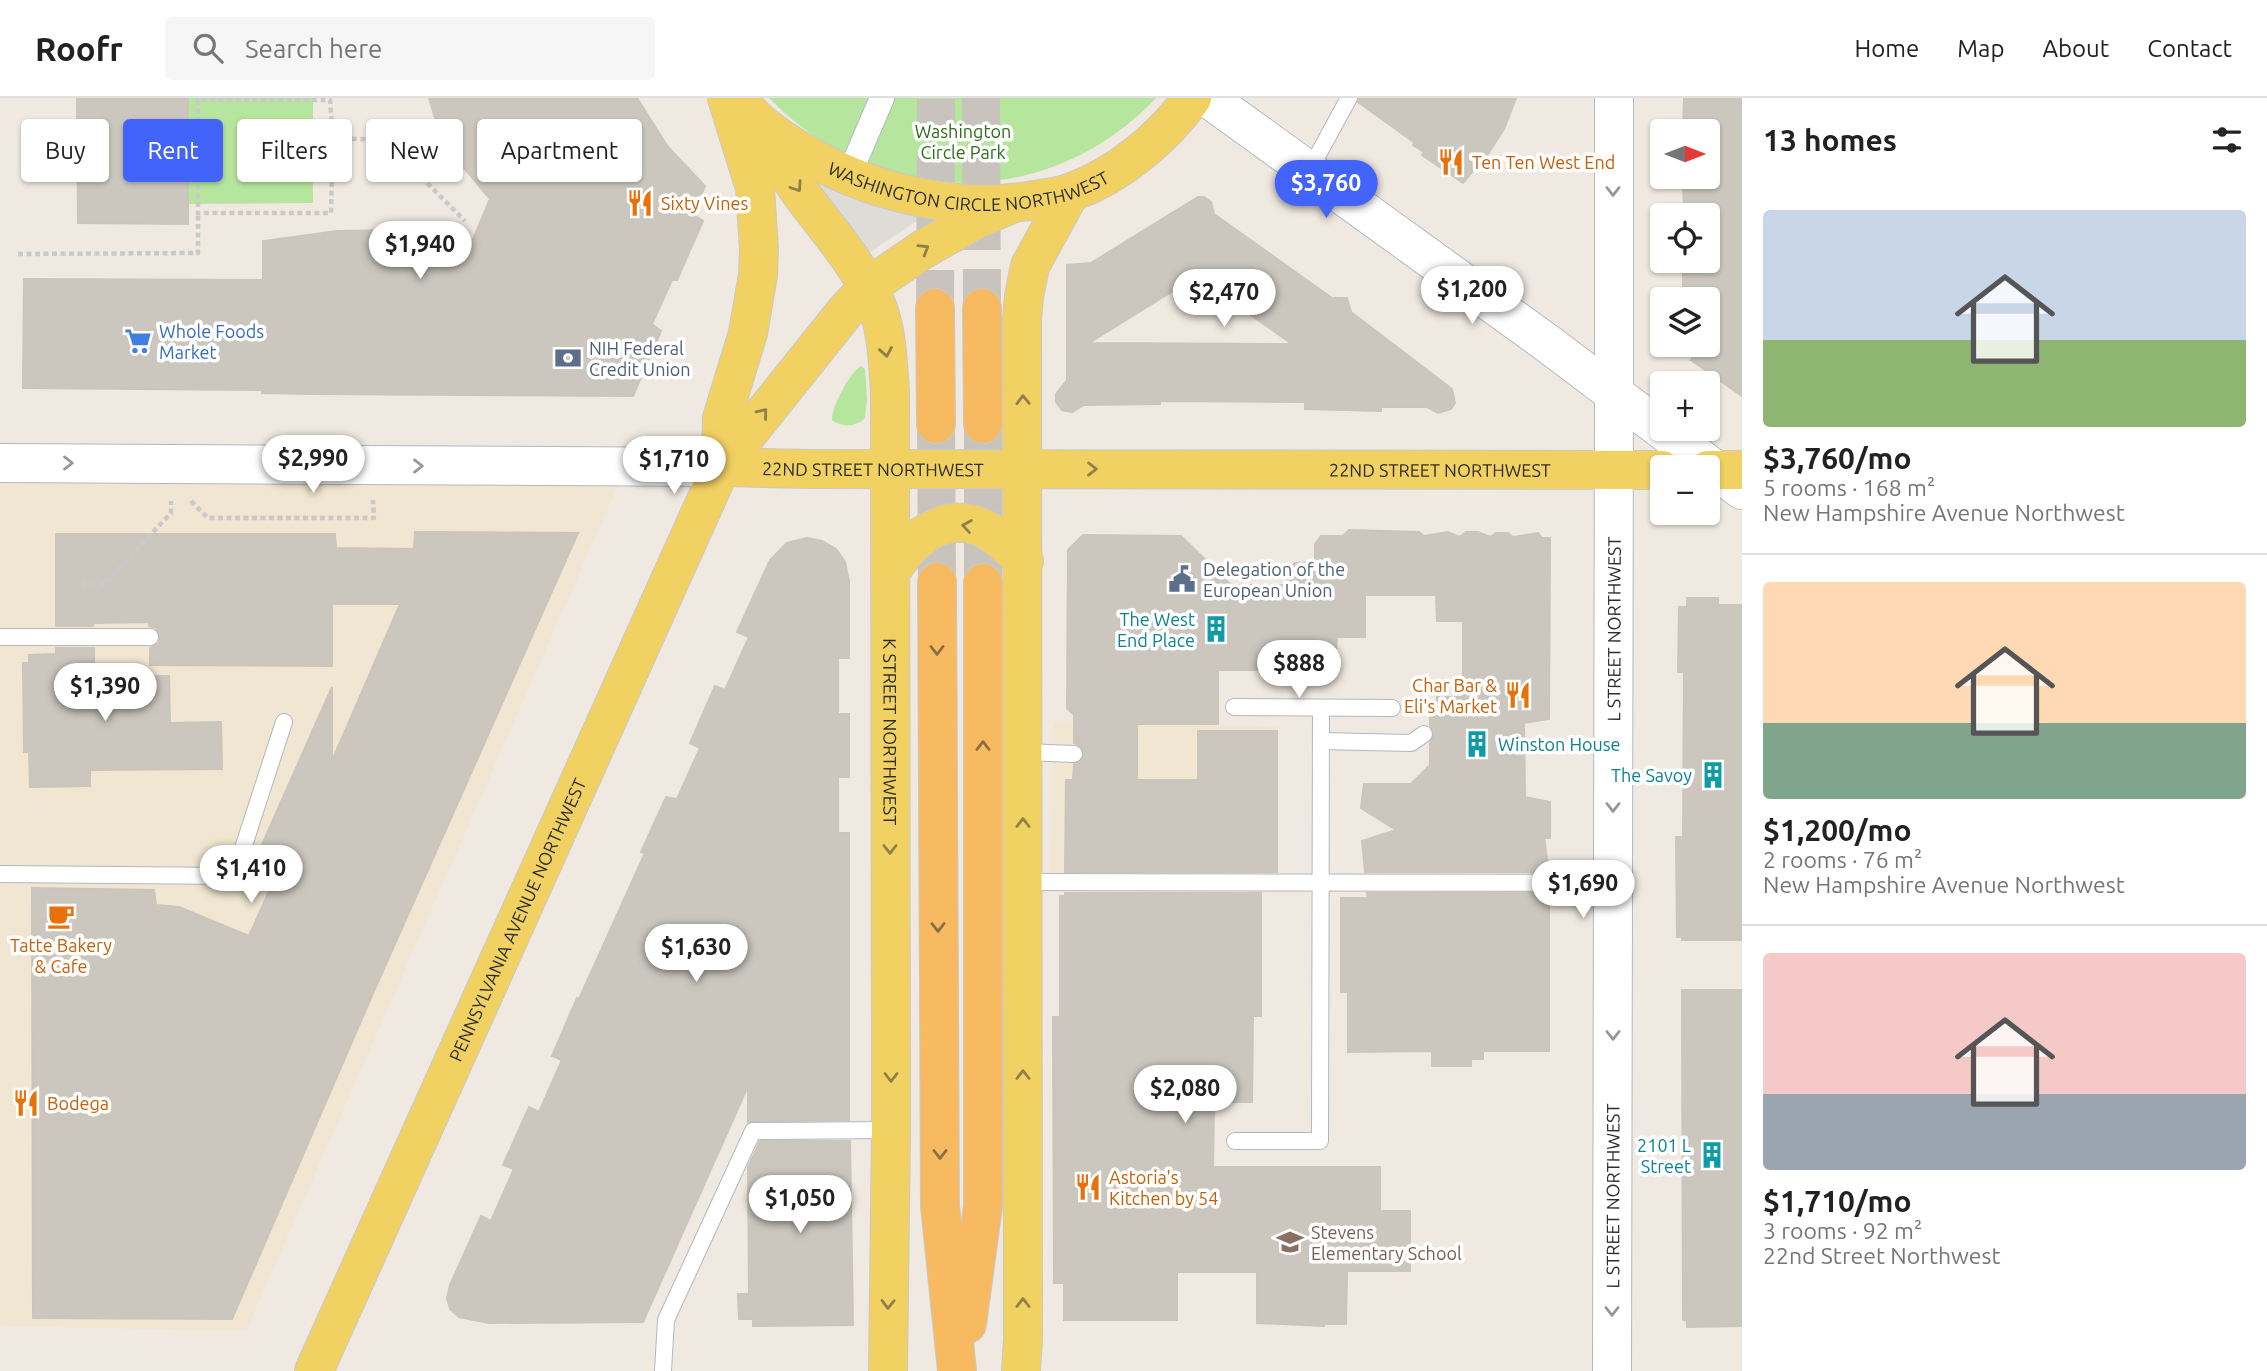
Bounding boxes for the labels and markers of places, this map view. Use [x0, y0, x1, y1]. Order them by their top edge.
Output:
restaurant icon: Ten Ten West End [1436, 147, 1466, 177]
place label: Ten Ten West End [1472, 152, 1615, 172]
pin: $3,760 [1269, 160, 1383, 220]
restaurant icon: Sixty Vines [625, 188, 655, 218]
place label: Sixty Vines [661, 193, 748, 213]
pin: $1,940 [363, 222, 477, 281]
pin: $1,200 [1415, 266, 1529, 326]
pin: $2,470 [1167, 270, 1281, 329]
place label: Whole Foods Market [159, 321, 264, 362]
supermarket icon: Whole Foods Market [123, 326, 153, 356]
place label: NIH Federal Credit Union [589, 338, 691, 379]
bank icon: NIH Federal Credit Union [553, 343, 583, 373]
pin: $2,990 [256, 436, 370, 495]
pin: $1,710 [617, 436, 731, 496]
place label: Delegation of the European Union [1203, 559, 1345, 600]
public building icon: Delegation of the European Union [1167, 564, 1197, 594]
place label: The West End Place [1117, 609, 1195, 650]
building icon: The West End Place [1201, 614, 1231, 644]
pin: $888 [1258, 640, 1340, 700]
pin: $1,390 [48, 664, 162, 723]
place label: Char Bar & Eli's Market [1404, 675, 1497, 716]
restaurant icon: Char Bar & Eli's Market [1503, 680, 1533, 710]
building icon: Winston House [1462, 729, 1492, 759]
place label: Winston House [1498, 734, 1621, 754]
building icon: The Savoy [1698, 760, 1728, 790]
place label: The Savoy [1611, 765, 1692, 785]
pin: $1,410 [194, 846, 308, 905]
pin: $1,690 [1526, 860, 1640, 920]
cafe icon: Tatte Bakery & Cafe [46, 901, 76, 931]
pin: $1,630 [639, 924, 753, 984]
place label: Tatte Bakery & Cafe [10, 935, 112, 976]
pin: $2,080 [1128, 1066, 1242, 1125]
restaurant icon: Bodega [11, 1088, 41, 1118]
place label: Bodega [47, 1093, 109, 1113]
place label: 2101 L Street [1637, 1135, 1691, 1176]
building icon: 2101 L Street [1697, 1140, 1727, 1170]
place label: Astoria's Kitchen by 54 [1109, 1167, 1218, 1208]
restaurant icon: Astoria's Kitchen by 54 [1073, 1172, 1103, 1202]
pin: $1,050 [743, 1176, 857, 1235]
place label: Stevens Elementary School [1311, 1222, 1462, 1263]
school or university icon: Stevens Elementary School [1275, 1227, 1305, 1257]

